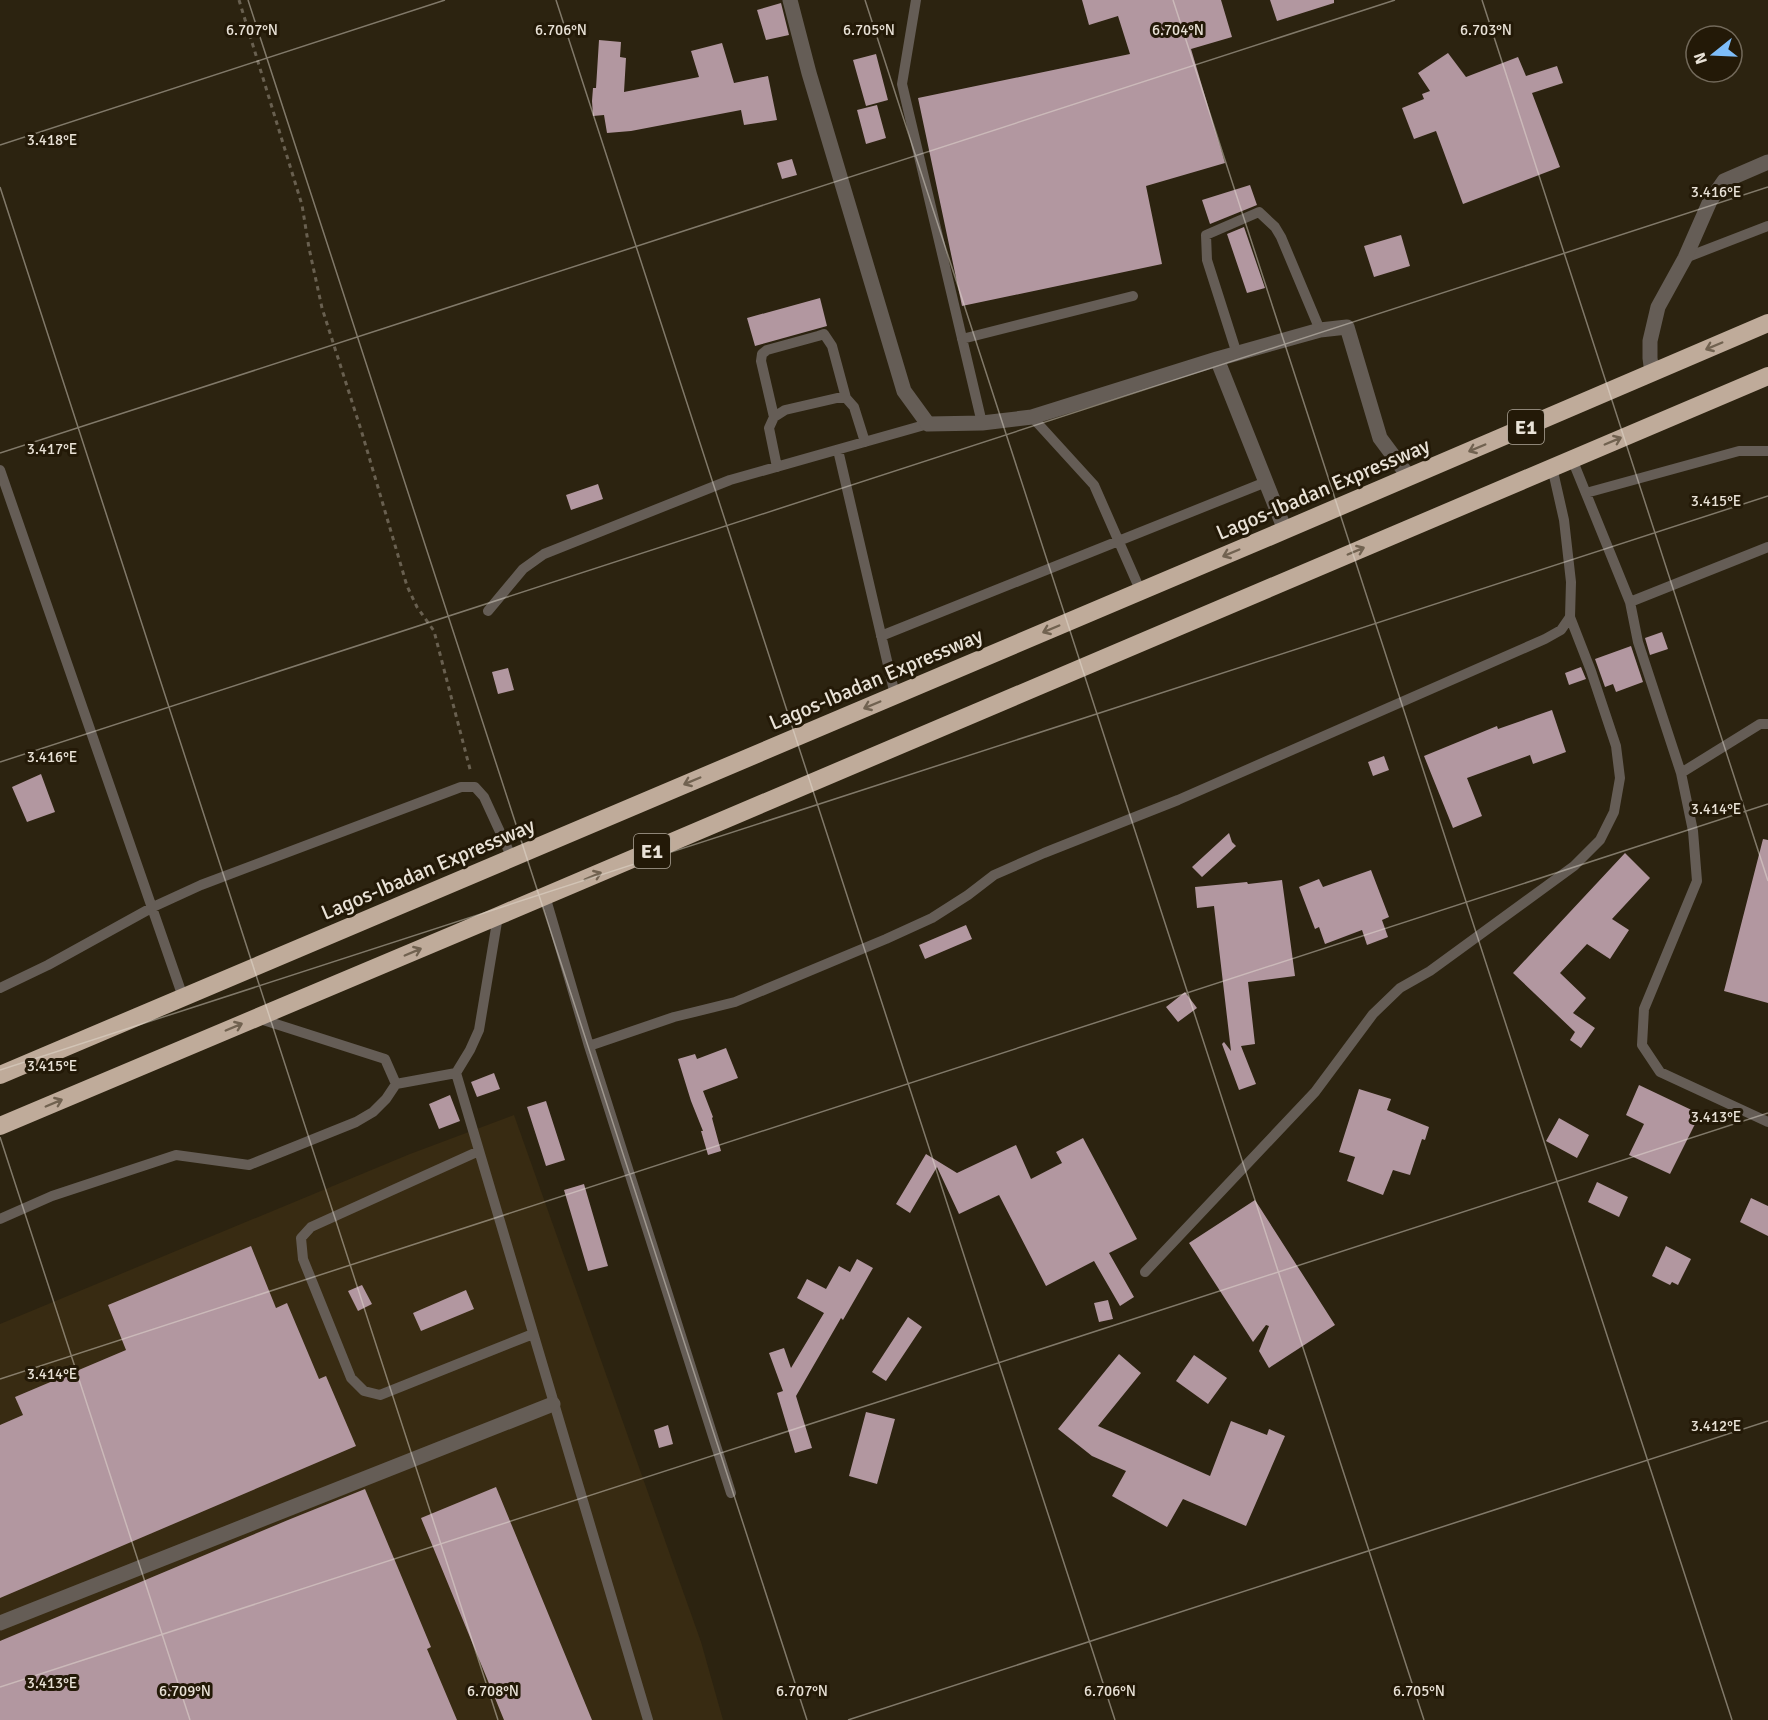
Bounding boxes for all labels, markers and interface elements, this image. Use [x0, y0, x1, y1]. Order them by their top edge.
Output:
text: 6.707°N [226, 21, 278, 39]
text: 6.706°N [535, 21, 587, 39]
text: 6.705°N [843, 21, 895, 39]
text: 6.704°N [1152, 21, 1204, 39]
text: 6.703°N [1460, 21, 1512, 39]
north arrow [1684, 24, 1744, 84]
text: N [1689, 50, 1712, 67]
text: 3.418°E [27, 131, 77, 149]
text: 3.416°E [1691, 183, 1741, 201]
one-way arrow [1706, 341, 1724, 353]
road number: E1 [1508, 410, 1544, 444]
street label: Lagos-Ibadan Expressway [1212, 432, 1434, 546]
one-way arrow [1604, 435, 1622, 446]
text: 3.417°E [27, 440, 77, 458]
one-way arrow [1468, 443, 1487, 454]
text: 3.415°E [1691, 492, 1741, 510]
one-way arrow [1347, 544, 1365, 556]
one-way arrow [1222, 548, 1241, 559]
street label: Lagos-Ibadan Expressway [765, 622, 987, 736]
one-way arrow [1043, 624, 1061, 635]
one-way arrow [863, 700, 881, 711]
text: 3.416°E [27, 748, 77, 766]
one-way arrow [684, 776, 702, 787]
text: 3.414°E [1691, 800, 1741, 818]
street label: Lagos-Ibadan Expressway [317, 812, 539, 926]
road number: E1 [634, 834, 670, 868]
one-way arrow [584, 869, 602, 880]
one-way arrow [404, 946, 422, 957]
one-way arrow [224, 1021, 242, 1032]
text: 3.415°E [27, 1057, 77, 1075]
one-way arrow [44, 1097, 63, 1108]
text: 3.413°E [1691, 1108, 1741, 1126]
text: 3.414°E [27, 1365, 77, 1383]
text: 3.412°E [1691, 1417, 1741, 1435]
text: 3.413°E [27, 1674, 77, 1692]
text: 6.709°N [159, 1682, 211, 1700]
text: 6.708°N [467, 1682, 519, 1700]
text: 6.707°N [776, 1682, 828, 1700]
text: 6.706°N [1084, 1682, 1136, 1700]
text: 6.705°N [1393, 1682, 1445, 1700]

